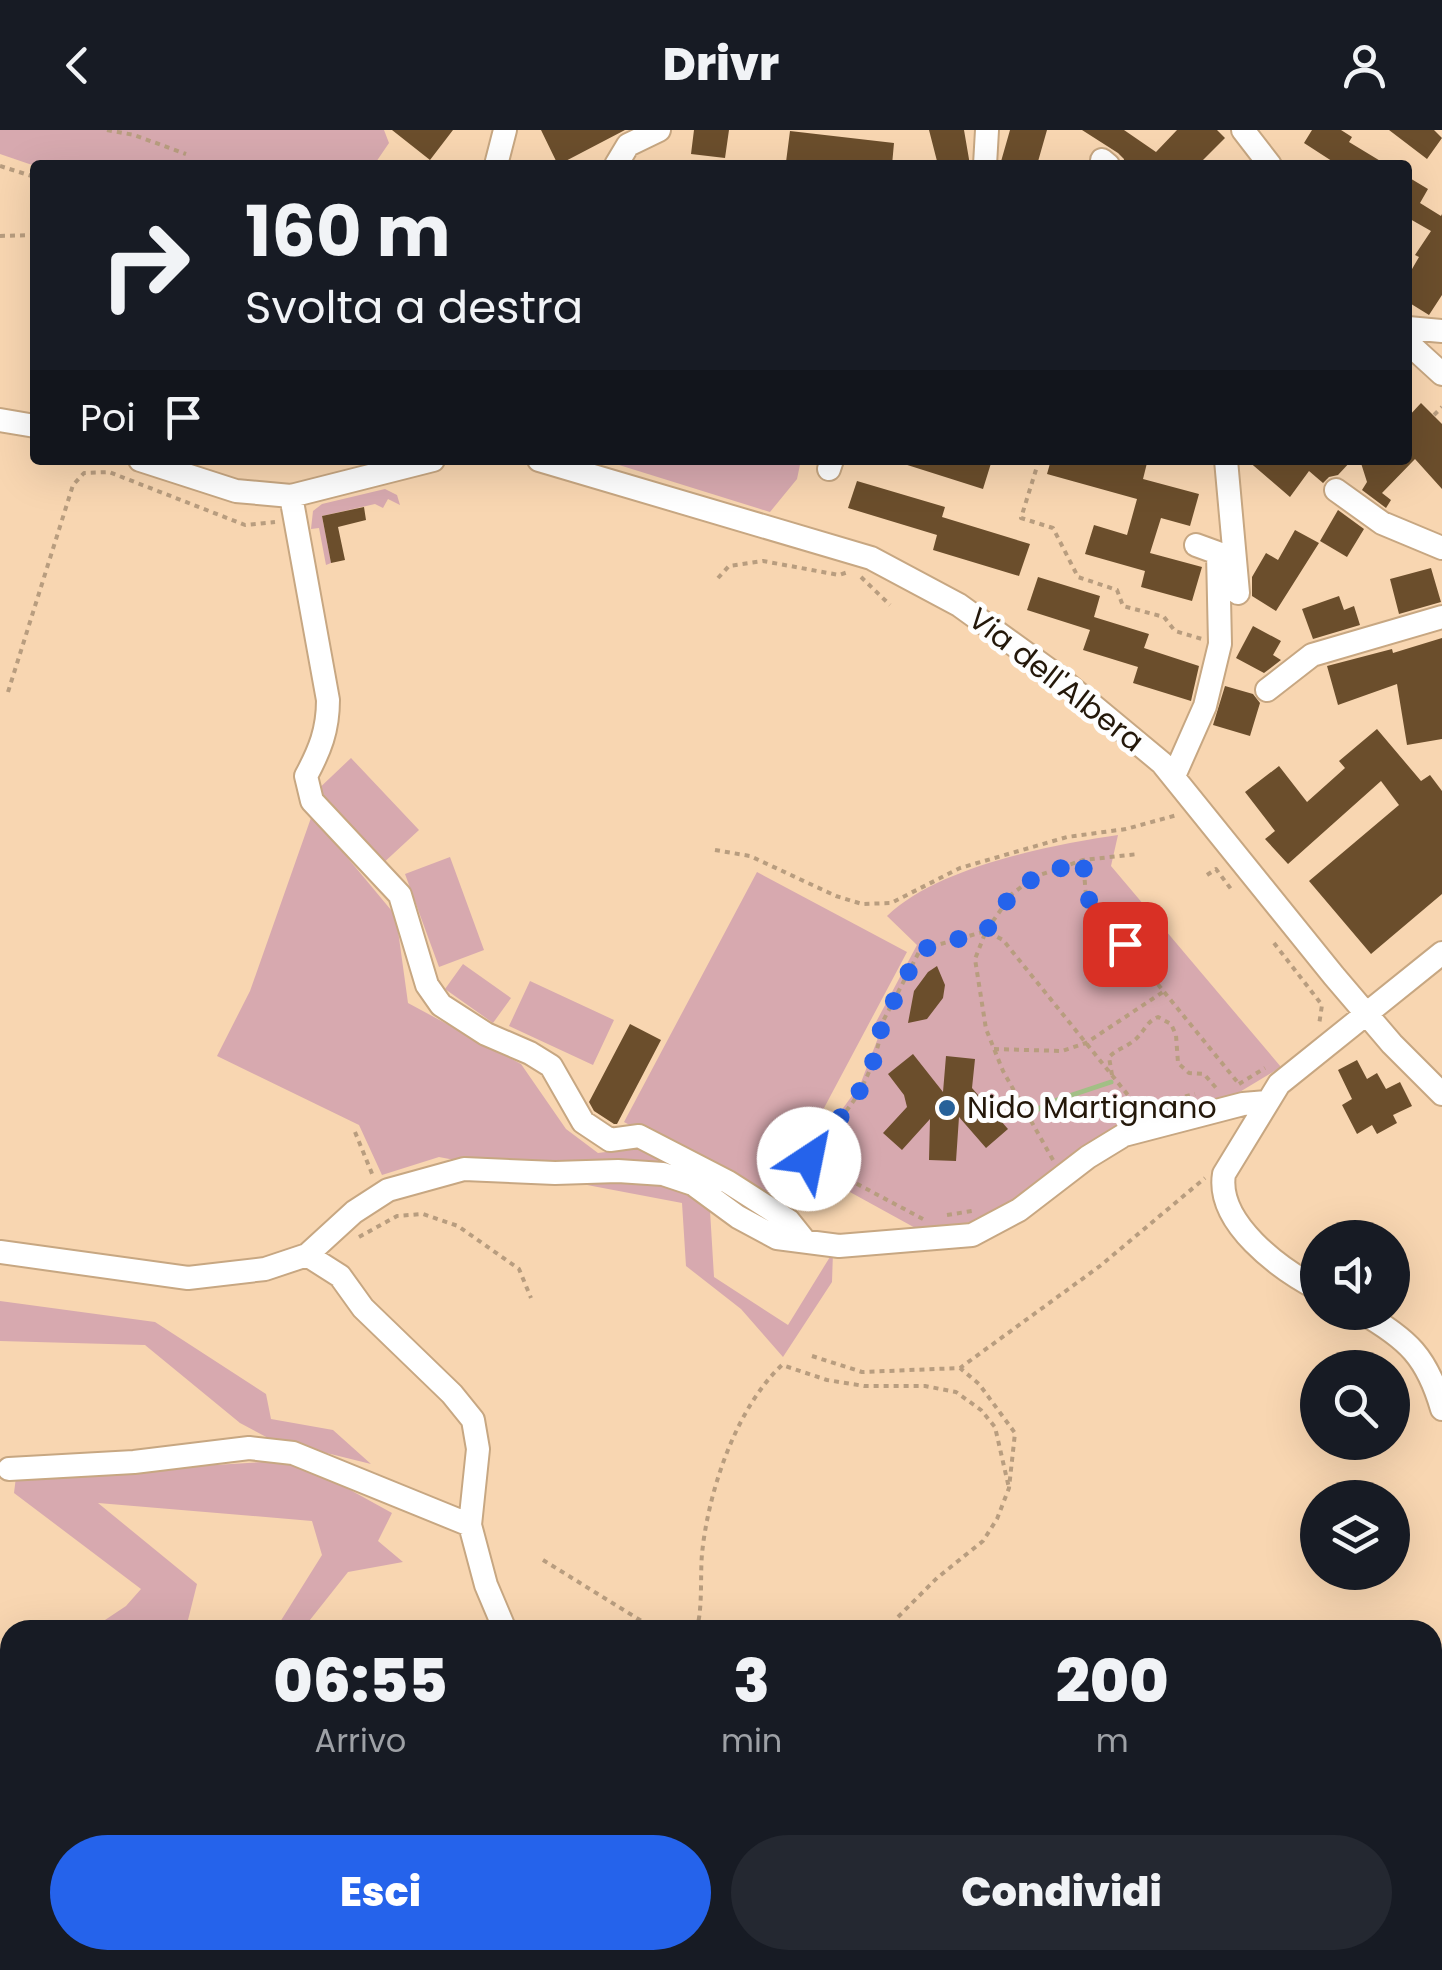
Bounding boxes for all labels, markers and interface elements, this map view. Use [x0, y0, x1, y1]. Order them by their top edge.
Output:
text: Drivr [663, 33, 779, 96]
icon: back [50, 38, 105, 93]
icon: person [1337, 38, 1392, 93]
text: 160 m [245, 182, 451, 281]
icon: right [80, 200, 210, 330]
text: Svolta a destra [245, 276, 583, 339]
icon: arrive [156, 390, 211, 445]
text: Poi [80, 391, 136, 444]
street label: Via dell'Albera [959, 597, 1153, 762]
pin [1083, 902, 1168, 987]
icon: arrive [1098, 917, 1153, 972]
place label: Nido Martignano [967, 1086, 1217, 1129]
marker: Nido Martignano [936, 1097, 958, 1119]
position arrow [757, 1107, 861, 1211]
map controls [1300, 1220, 1410, 1590]
button: sound [1300, 1220, 1410, 1330]
button: search [1300, 1350, 1410, 1460]
button: layers [1300, 1480, 1410, 1590]
text: 06:55 [273, 1639, 448, 1723]
text: 3 [733, 1639, 770, 1723]
text: 200 [1056, 1639, 1169, 1723]
text: Arrivo [315, 1718, 406, 1763]
text: min [721, 1718, 782, 1763]
text: m [1096, 1718, 1129, 1763]
button: Esci [50, 1835, 711, 1950]
button: Condividi [731, 1835, 1392, 1950]

